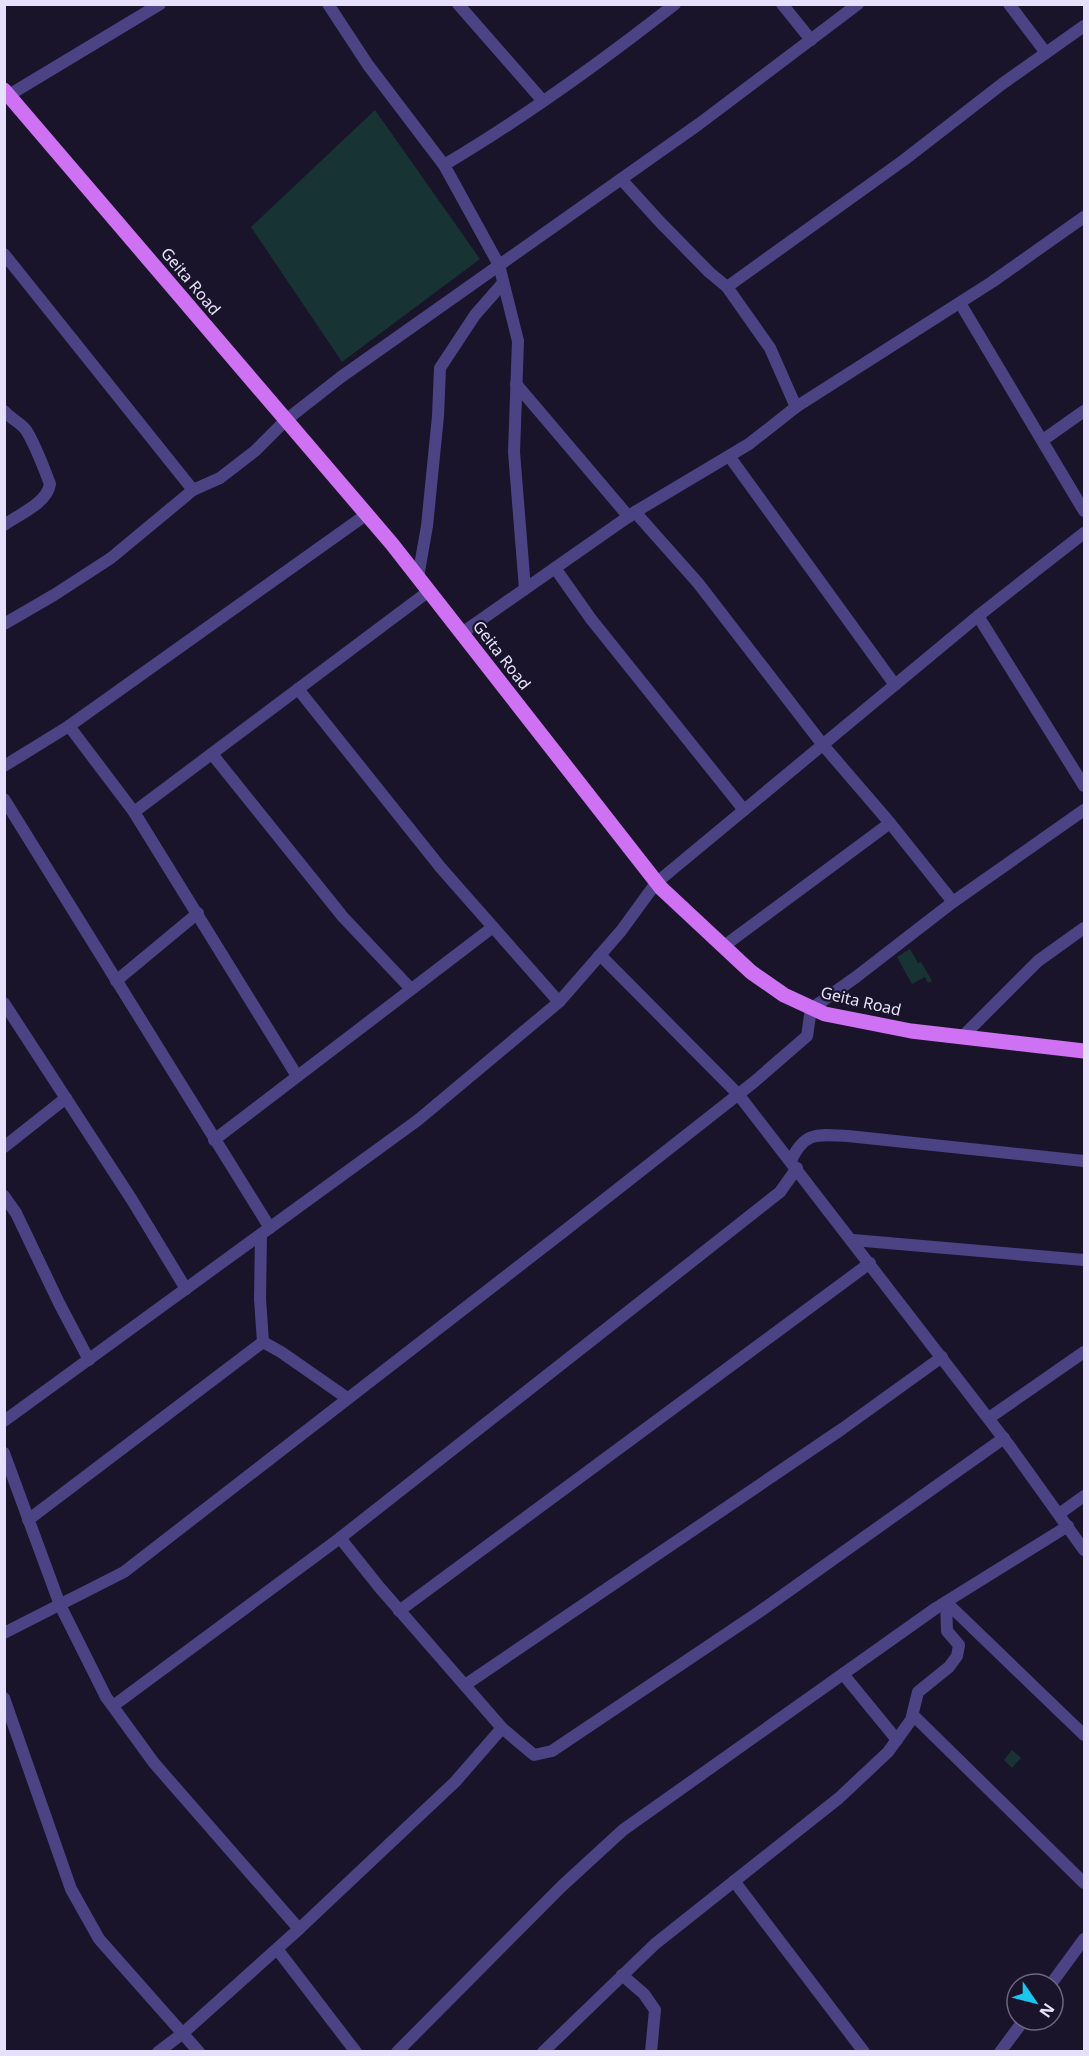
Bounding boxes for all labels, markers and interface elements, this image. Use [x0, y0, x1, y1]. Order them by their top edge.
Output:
street label: Geita Road [156, 242, 226, 320]
street label: Geita Road [468, 616, 536, 694]
street label: Geita Road [818, 981, 904, 1021]
north arrow [1005, 1972, 1065, 2032]
text: N [1035, 1999, 1060, 2022]

